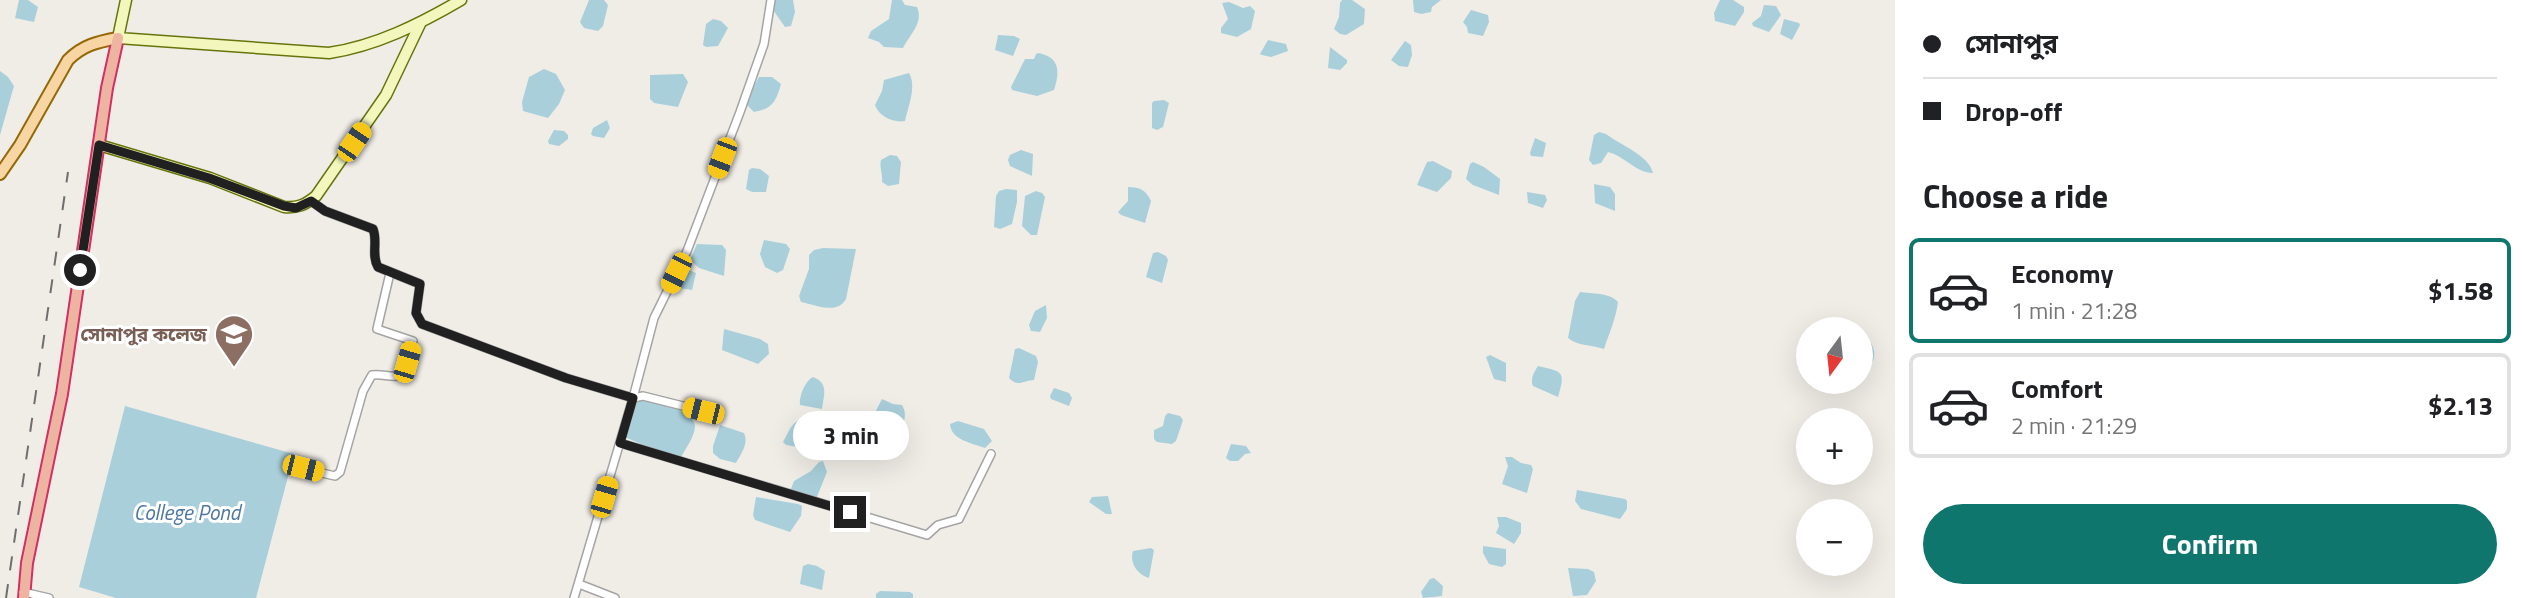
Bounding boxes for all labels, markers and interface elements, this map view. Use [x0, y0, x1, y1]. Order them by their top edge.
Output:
text: সোনাপুর [1965, 24, 2058, 63]
text: Drop-off [1965, 92, 2062, 131]
car [334, 119, 375, 165]
car [705, 135, 740, 181]
text: Choose a ride [1923, 172, 2108, 220]
car [658, 250, 695, 296]
route start [64, 254, 96, 286]
text: Economy [2011, 254, 2113, 293]
icon: car [1927, 259, 1990, 322]
text: $1.58 [2428, 271, 2493, 310]
text: 1 min · 21:28 [2011, 293, 2137, 328]
school or university icon: সোনাপুর কলেজ [213, 313, 255, 368]
north arrow [1796, 317, 1872, 394]
map controls [1796, 317, 1873, 576]
place label: সোনাপুর কলেজ [80, 319, 208, 348]
car [392, 339, 423, 385]
text: Comfort [2011, 369, 2103, 408]
icon: car [1927, 374, 1990, 437]
text: $2.13 [2428, 386, 2493, 425]
car [681, 396, 726, 426]
button: + [1796, 408, 1873, 485]
text: 2 min · 21:29 [2011, 408, 2137, 443]
callout: 3 min [792, 410, 908, 460]
text: 3 min [823, 418, 879, 453]
car [281, 453, 326, 483]
car [589, 474, 620, 520]
water label: College Pond [134, 496, 243, 528]
route end [834, 496, 866, 528]
button: − [1796, 499, 1873, 576]
button: Confirm [1923, 504, 2497, 584]

